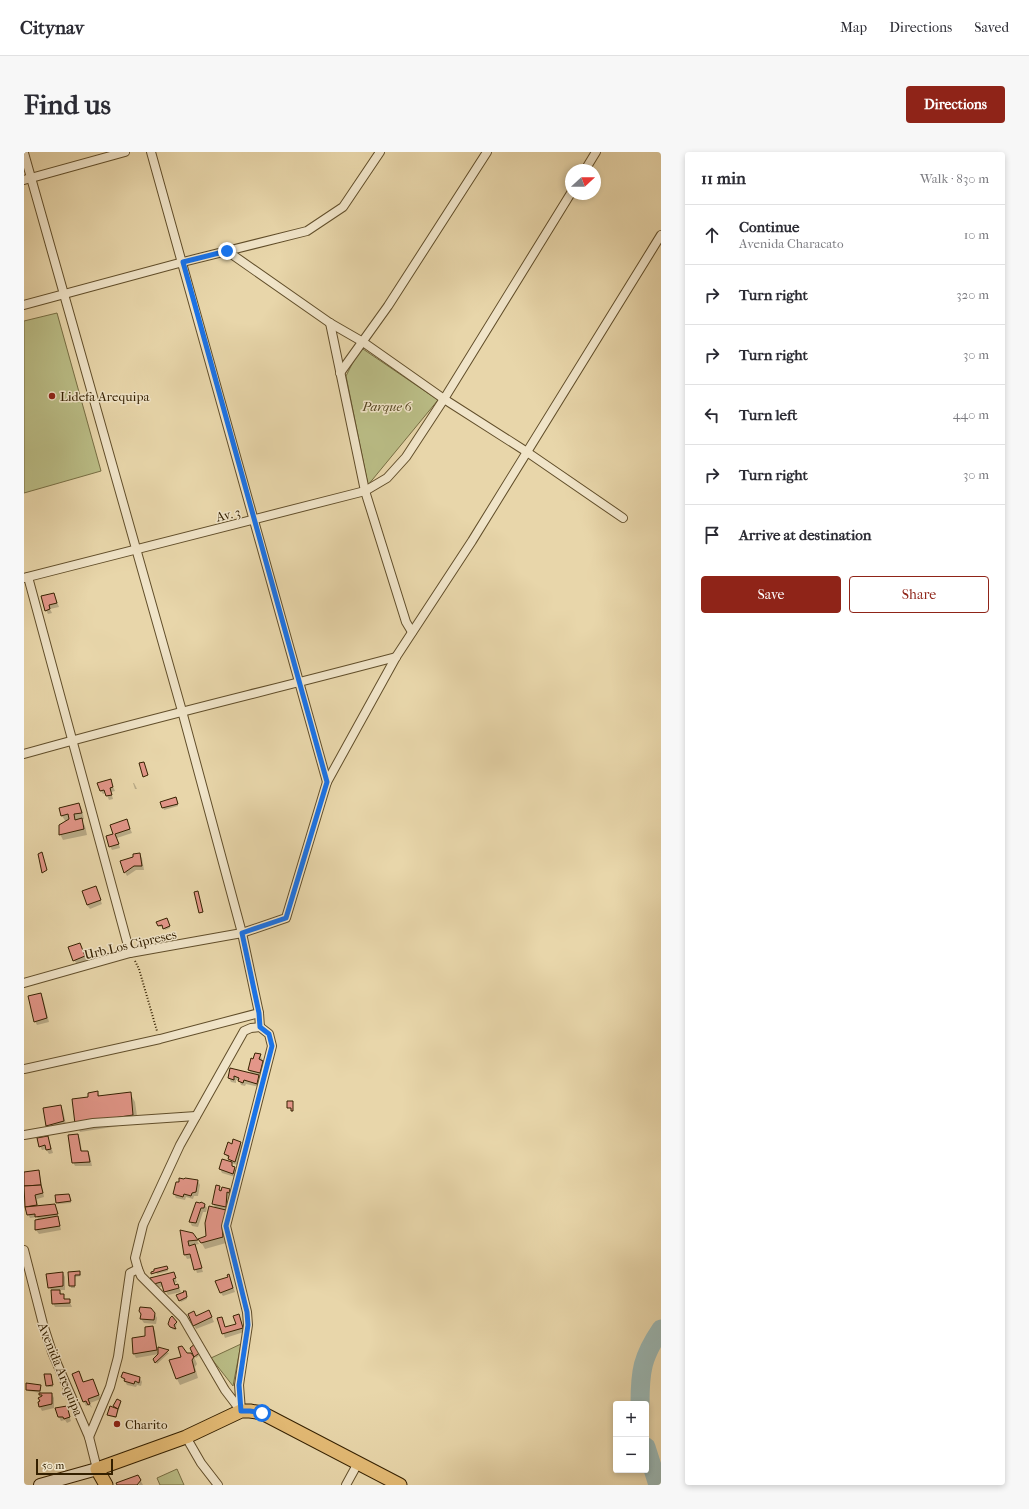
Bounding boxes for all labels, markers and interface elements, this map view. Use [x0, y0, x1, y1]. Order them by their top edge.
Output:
text: Citynav [20, 17, 84, 39]
text: Map [840, 19, 867, 36]
text: Directions [889, 19, 952, 36]
text: Saved [974, 19, 1009, 36]
button: Directions [906, 86, 1005, 123]
text: Find us [24, 88, 111, 121]
north arrow [565, 164, 601, 200]
text: 11 min [701, 168, 746, 188]
text: Walk · 830 m [920, 171, 989, 186]
text: Continue [739, 218, 799, 236]
icon: ahead [701, 224, 723, 246]
text: 10 m [964, 227, 989, 242]
text: Avenida Characato [739, 236, 844, 251]
route end [218, 242, 236, 260]
icon: right [701, 284, 723, 306]
text: Turn right [739, 286, 808, 304]
text: 320 m [956, 287, 989, 302]
icon: right [701, 344, 723, 366]
text: Turn right [739, 346, 808, 364]
text: 30 m [963, 347, 989, 362]
place label: Lidefa Arequipa [60, 389, 150, 404]
marker: Lidefa Arequipa [47, 391, 57, 401]
park label: Parque 6 [361, 399, 413, 414]
icon: left [701, 404, 723, 426]
text: Turn left [739, 406, 797, 424]
text: 440 m [953, 407, 989, 422]
icon: right [701, 464, 723, 486]
text: Turn right [739, 466, 808, 484]
text: 30 m [963, 467, 989, 482]
street label: Av. 3 [213, 504, 242, 525]
icon: arrive [701, 524, 723, 546]
text: Arrive at destination [739, 526, 871, 544]
button: Save [701, 576, 841, 613]
button: Share [849, 576, 989, 613]
street label: Urb.Los Cipreses [82, 927, 178, 962]
street label: Avenida Arequipa [35, 1319, 86, 1419]
map controls [613, 1401, 649, 1473]
button: + [613, 1401, 649, 1437]
route start [253, 1404, 271, 1422]
place label: Charito [125, 1417, 168, 1432]
marker: Charito [112, 1419, 122, 1429]
button: − [613, 1437, 649, 1473]
scale bar [36, 1457, 113, 1476]
text: 50 m [42, 1459, 64, 1472]

